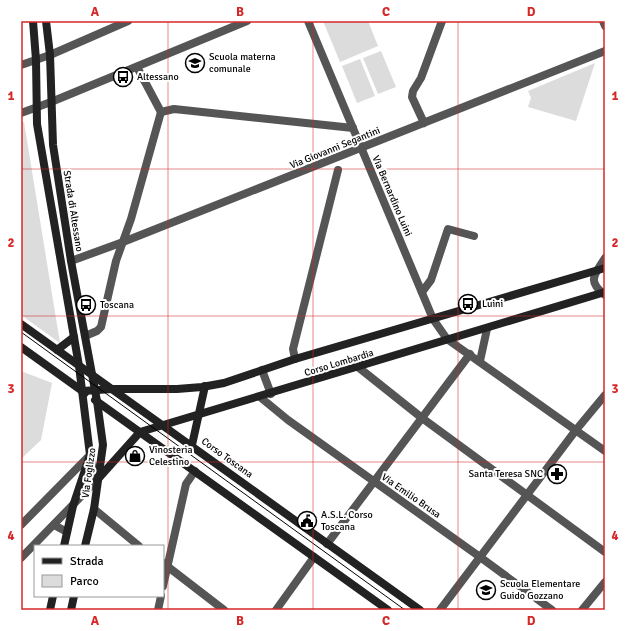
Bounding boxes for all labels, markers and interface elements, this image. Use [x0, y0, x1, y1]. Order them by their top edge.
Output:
text: A [91, 4, 100, 20]
text: B [236, 4, 244, 20]
text: C [382, 4, 390, 20]
text: D [527, 4, 536, 20]
place label: Scuola materna comunale [209, 51, 276, 75]
school or university icon: Scuola materna comunale [184, 52, 206, 74]
bus stop icon: Altessano [112, 66, 134, 88]
place label: Altessano [137, 71, 179, 83]
text: 1 [7, 88, 15, 104]
text: 1 [611, 88, 619, 104]
street label: Via Giovanni Segantini [288, 124, 382, 172]
street label: Via Bernardino Luini [370, 154, 414, 238]
street label: Strada di Altessano [61, 170, 85, 252]
text: 2 [7, 235, 15, 251]
text: 2 [611, 235, 619, 251]
bus stop icon: Luini [457, 293, 479, 315]
bus stop icon: Toscana [75, 294, 97, 316]
place label: Luini [482, 298, 503, 310]
place label: Toscana [100, 299, 134, 311]
street label: Corso Lombardia [303, 347, 375, 379]
text: 3 [7, 381, 15, 397]
text: 3 [611, 381, 619, 397]
street label: Corso Toscana [199, 435, 255, 481]
place label: Vinosteria Celestino [149, 444, 193, 468]
shop icon: Vinosteria Celestino [124, 445, 146, 467]
street label: Via Foglizzo [80, 447, 98, 499]
pharmacy icon: Santa Teresa SNC [546, 463, 568, 485]
place label: Santa Teresa SNC [469, 468, 543, 480]
street label: Via Emilio Brusa [379, 471, 443, 521]
place label: A.S.L. Corso Toscana [321, 509, 373, 533]
public building icon: A.S.L. Corso Toscana [296, 510, 318, 532]
text: 4 [7, 528, 15, 544]
text: 4 [611, 528, 619, 544]
legend [34, 545, 164, 597]
text: Strada [70, 554, 104, 569]
text: Parco [70, 574, 99, 589]
place label: Scuola Elementare Guido Gozzano [500, 578, 580, 602]
school or university icon: Scuola Elementare Guido Gozzano [475, 579, 497, 601]
text: A [91, 613, 100, 629]
text: B [236, 613, 244, 629]
text: C [382, 613, 390, 629]
text: D [527, 613, 536, 629]

